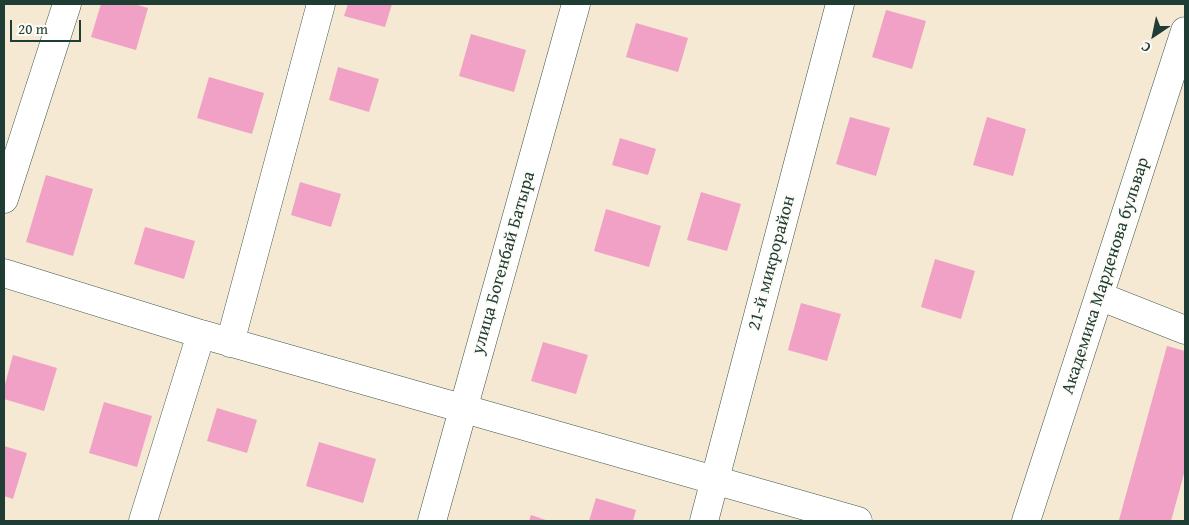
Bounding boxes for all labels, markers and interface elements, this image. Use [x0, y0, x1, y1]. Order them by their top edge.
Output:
scale bar [12, 10, 84, 42]
north arrow [1129, 10, 1179, 60]
text: 20 m [18, 18, 48, 39]
text: С [1137, 37, 1154, 58]
street label: Академика Марденова бульвар [1057, 155, 1155, 397]
street label: улица Богенбай Батыра [468, 169, 540, 357]
street label: 21-й микрорайон [744, 193, 800, 333]

